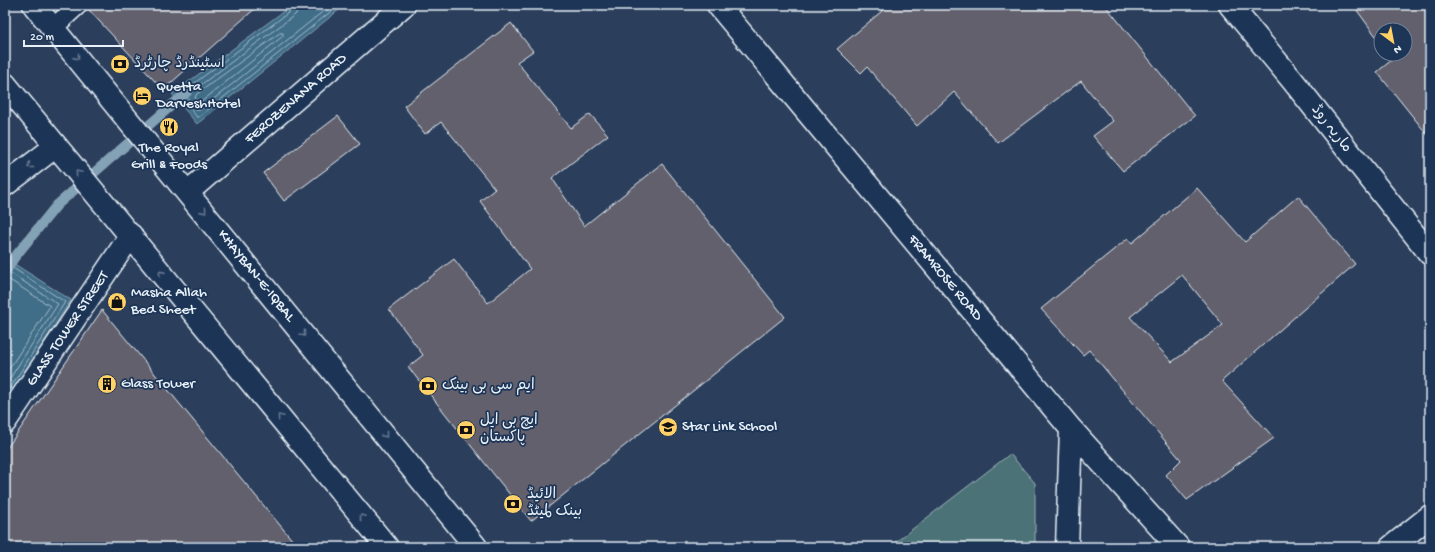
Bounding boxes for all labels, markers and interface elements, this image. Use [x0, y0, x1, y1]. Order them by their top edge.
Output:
scale bar [24, 22, 123, 48]
north arrow [1373, 22, 1413, 62]
text: 20 m [30, 31, 55, 45]
text: N [1391, 42, 1403, 56]
street label: FEROZENANA ROAD [241, 50, 351, 149]
one-way arrow [72, 52, 79, 59]
bank icon: اسٹینڈرڈ چارٹرڈ [109, 53, 131, 75]
place label: اسٹینڈرڈ چارٹرڈ [134, 55, 225, 73]
place label: Quetta DarveshHotel [155, 78, 241, 113]
hotel icon: Quetta DarveshHotel [131, 85, 153, 107]
street label: ماریہ روڈ [1307, 101, 1355, 157]
restaurant icon: The Royal Grill & Foods [158, 116, 180, 138]
place label: The Royal Grill & Foods [131, 139, 208, 174]
one-way arrow [28, 161, 35, 168]
one-way arrow [76, 170, 83, 178]
one-way arrow [199, 207, 206, 214]
street label: KHAYBAN-E-IQBAL [213, 226, 299, 326]
street label: FRAMROSE ROAD [903, 230, 986, 325]
street label: GLASS TOWER STREET [23, 267, 114, 390]
one-way arrow [159, 270, 166, 278]
place label: Masha Allah Bed Sheet [130, 284, 207, 319]
shop icon: Masha Allah Bed Sheet [106, 291, 128, 313]
one-way arrow [299, 329, 306, 337]
building icon: Glass Tower [96, 373, 118, 395]
place label: Glass Tower [121, 375, 197, 393]
bank icon: ایم سی بی بینک [417, 375, 439, 397]
place label: ایم سی بی بینک [442, 377, 535, 395]
place label: ایچ بی ایل پاکستان [480, 412, 538, 447]
one-way arrow [277, 414, 284, 421]
school or university icon: Star Link School [657, 416, 679, 438]
place label: Star Link School [682, 418, 777, 436]
bank icon: ایچ بی ایل پاکستان [455, 419, 477, 441]
one-way arrow [381, 430, 388, 437]
place label: الائیڈ بینک لمیٹڈ [527, 486, 582, 521]
bank icon: الائیڈ بینک لمیٹڈ [502, 493, 524, 515]
one-way arrow [360, 514, 367, 522]

